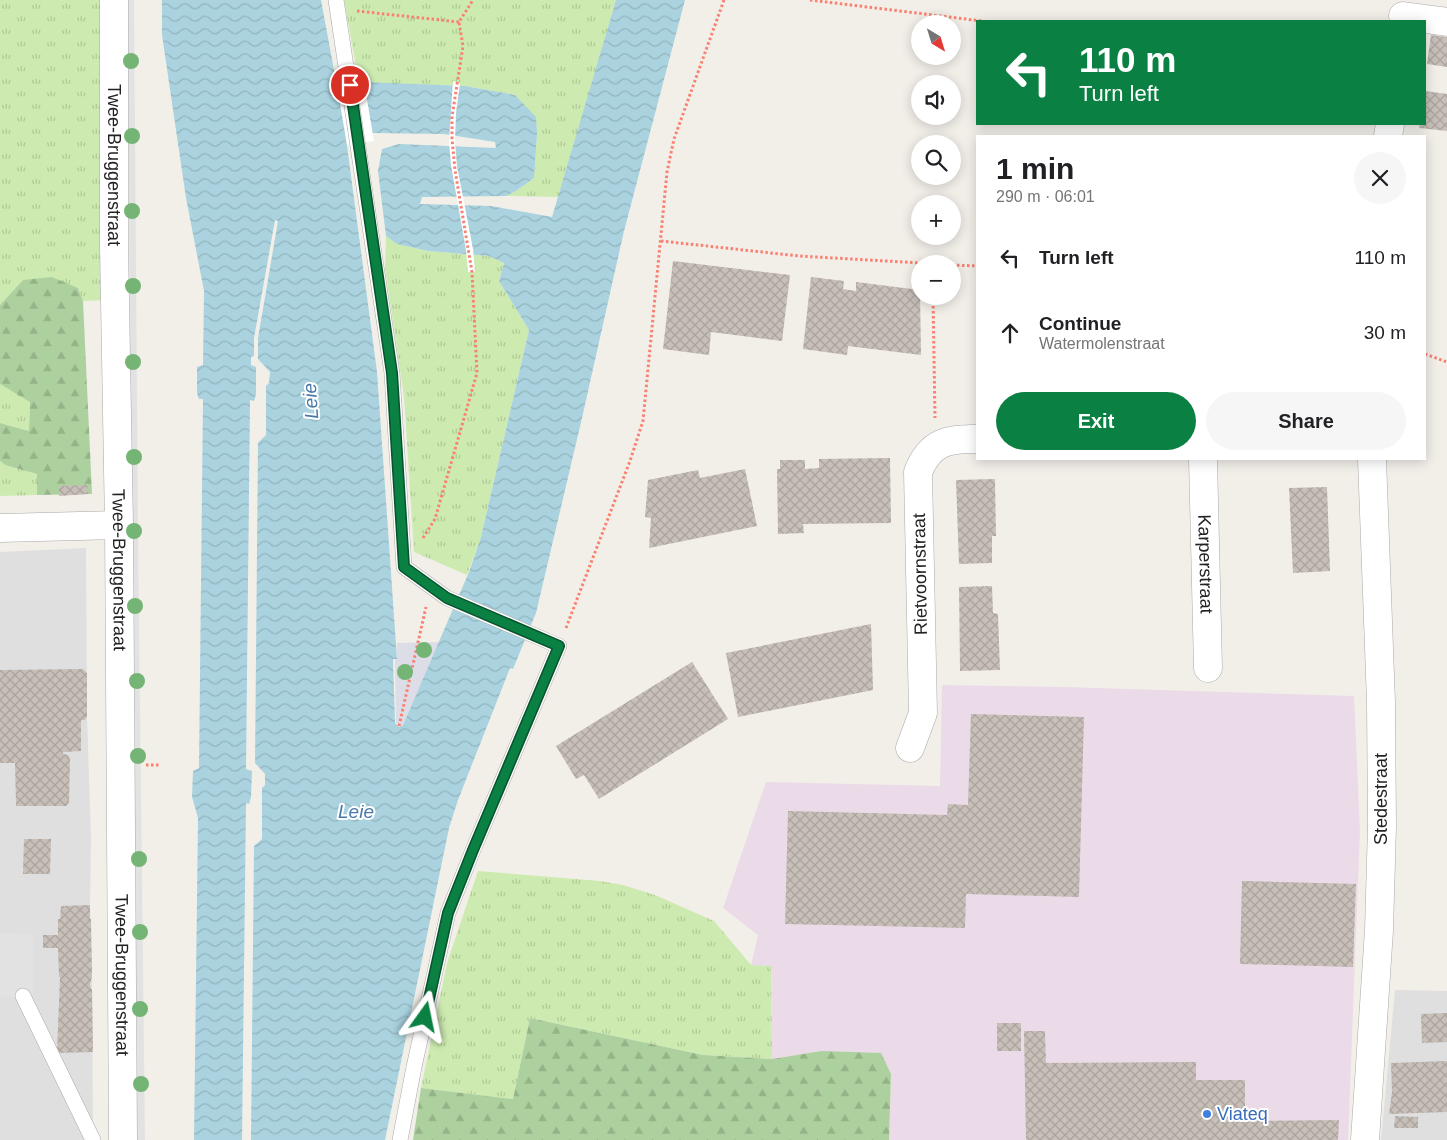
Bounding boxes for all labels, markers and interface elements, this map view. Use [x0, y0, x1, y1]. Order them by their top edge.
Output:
north arrow [911, 15, 961, 65]
map controls [911, 15, 961, 305]
icon: left [996, 40, 1061, 105]
text: 110 m [1079, 40, 1176, 79]
pin [329, 64, 371, 106]
icon: arrive [336, 71, 364, 99]
button: sound [911, 75, 961, 125]
text: Turn left [1079, 81, 1159, 106]
street label: Twee-Bruggenstraat [104, 84, 124, 246]
button: search [911, 135, 961, 185]
text: 1 min [996, 152, 1074, 185]
button: close [1354, 152, 1406, 204]
text: 290 m · 06:01 [996, 188, 1095, 205]
button: + [911, 195, 961, 245]
icon: left [996, 244, 1024, 272]
text: Turn left [1039, 247, 1114, 268]
text: 110 m [1355, 247, 1406, 268]
button: − [911, 255, 961, 305]
text: Continue [1039, 313, 1121, 334]
icon: ahead [996, 319, 1024, 347]
text: 30 m [1364, 322, 1406, 343]
text: Watermolenstraat [1039, 335, 1165, 352]
water label: Leie [299, 382, 322, 420]
button: Exit [996, 392, 1196, 450]
button: Share [1206, 392, 1406, 450]
street label: Twee-Bruggenstraat [108, 489, 130, 651]
street label: Rietvoornstraat [909, 513, 931, 635]
street label: Karperstraat [1194, 514, 1217, 614]
street label: Stedestraat [1371, 753, 1391, 845]
water label: Leie [338, 801, 374, 822]
street label: Twee-Bruggenstraat [111, 894, 132, 1056]
position arrow [398, 990, 450, 1042]
place label: Viateq [1217, 1104, 1268, 1124]
marker: Viateq [1201, 1108, 1213, 1120]

